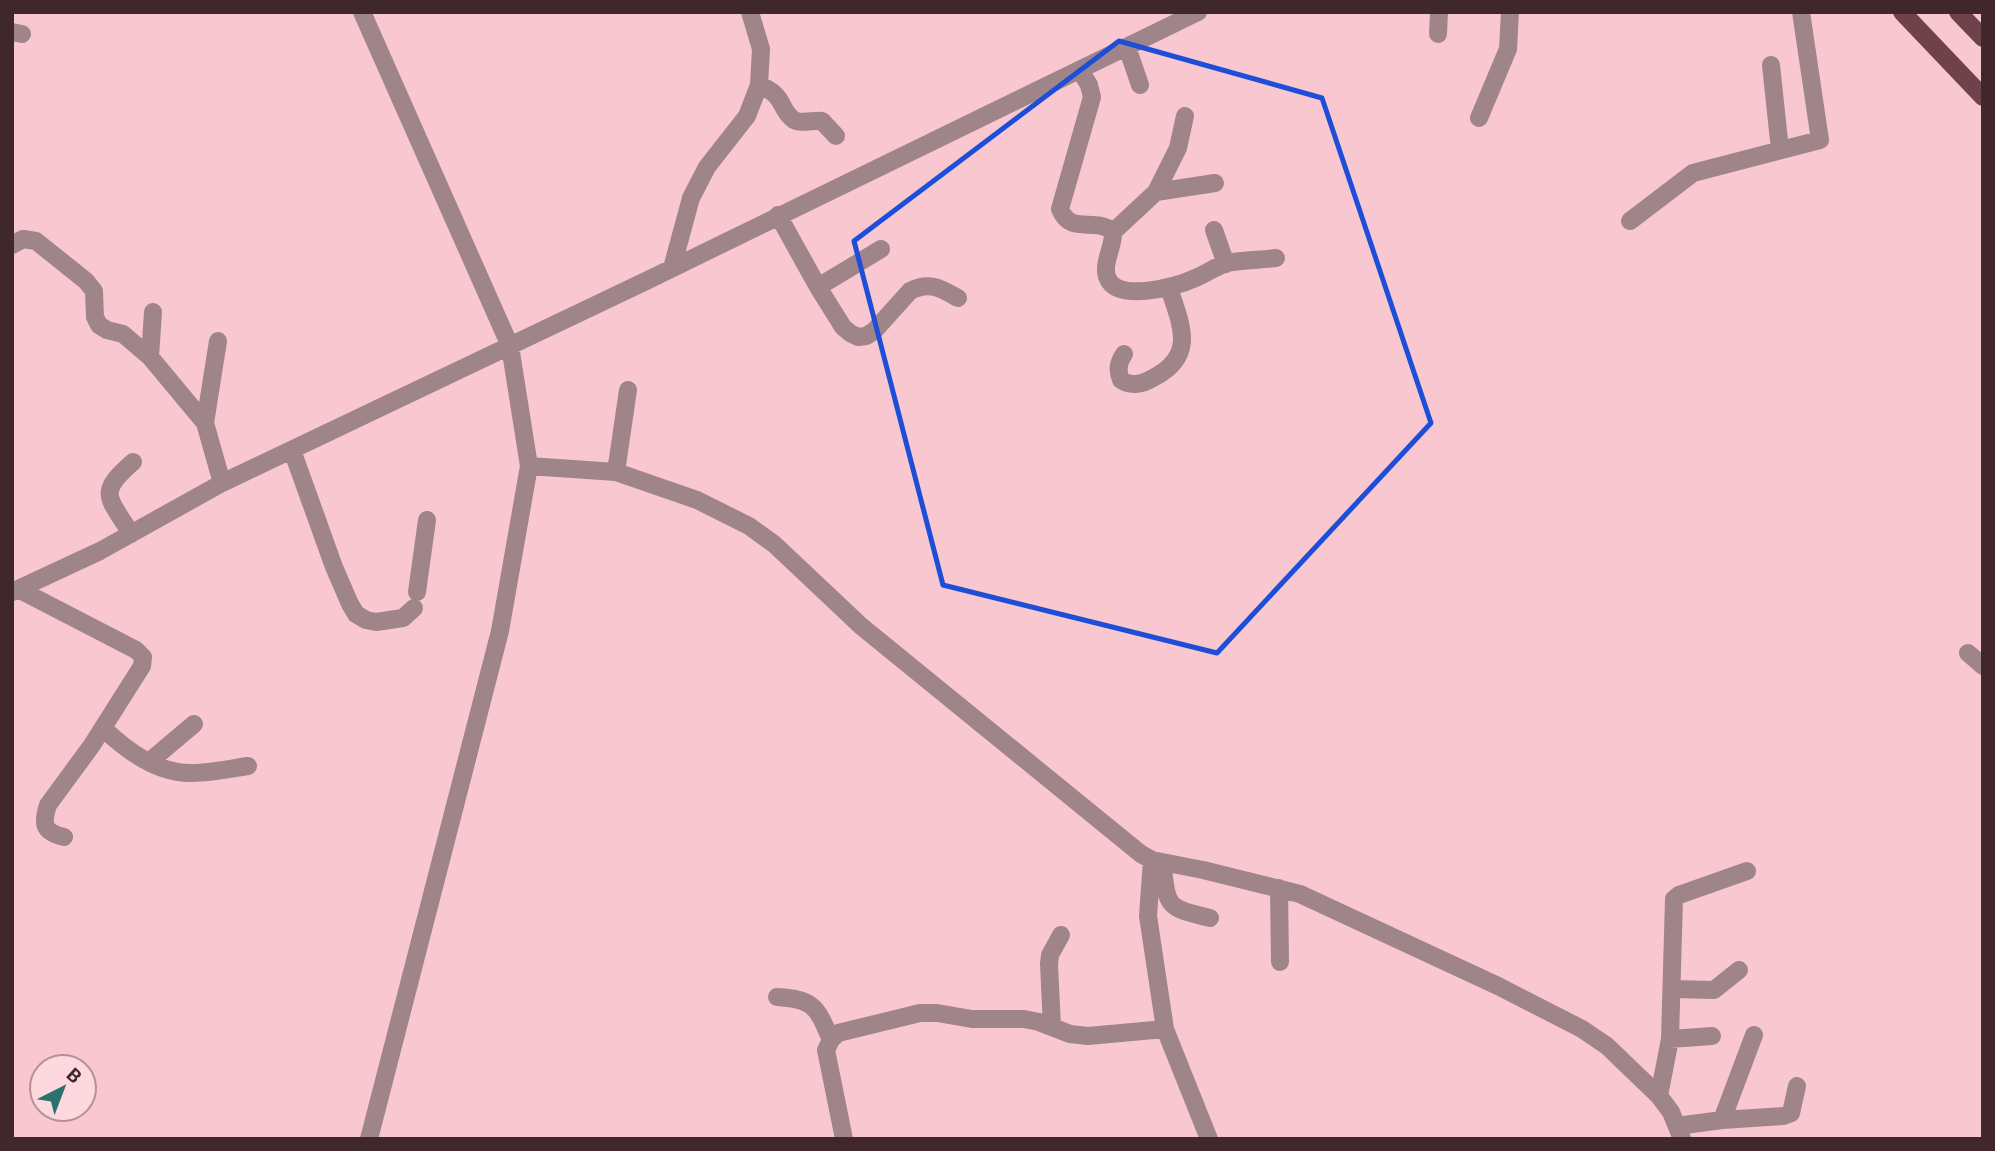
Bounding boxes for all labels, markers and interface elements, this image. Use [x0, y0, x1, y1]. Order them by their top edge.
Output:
north arrow [28, 1053, 98, 1123]
text: B [62, 1063, 86, 1088]

